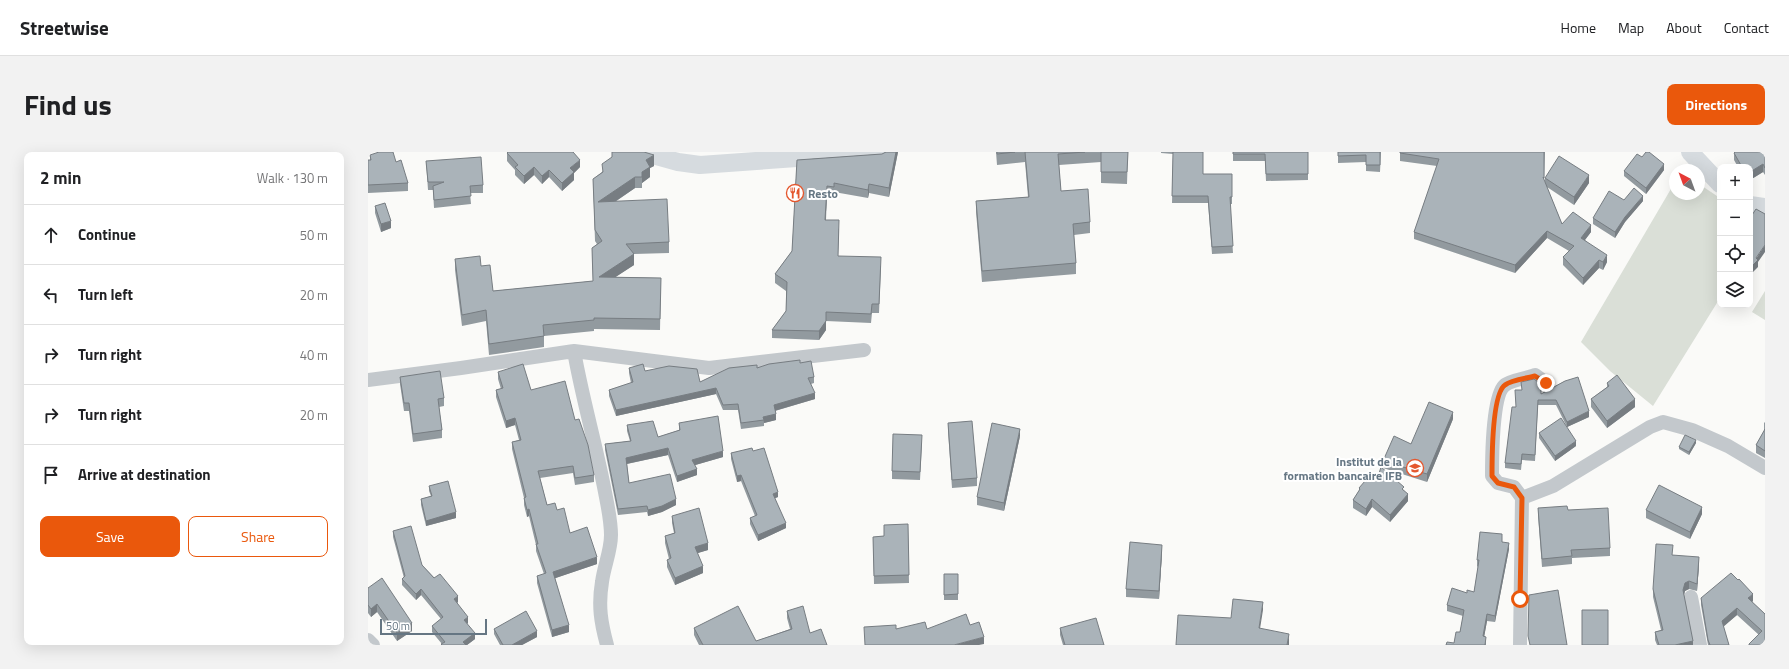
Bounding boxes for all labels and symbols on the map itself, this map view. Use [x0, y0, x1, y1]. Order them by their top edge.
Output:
north arrow [1669, 164, 1705, 200]
restaurant icon: Resto [785, 183, 805, 203]
place label: Resto [808, 184, 838, 203]
route end [1537, 374, 1555, 392]
place label: Institut de la formation bancaire IFB [1283, 452, 1402, 485]
school or university icon: Institut de la formation bancaire IFB [1405, 458, 1425, 478]
route start [1511, 590, 1529, 608]
scale bar [380, 617, 487, 636]

